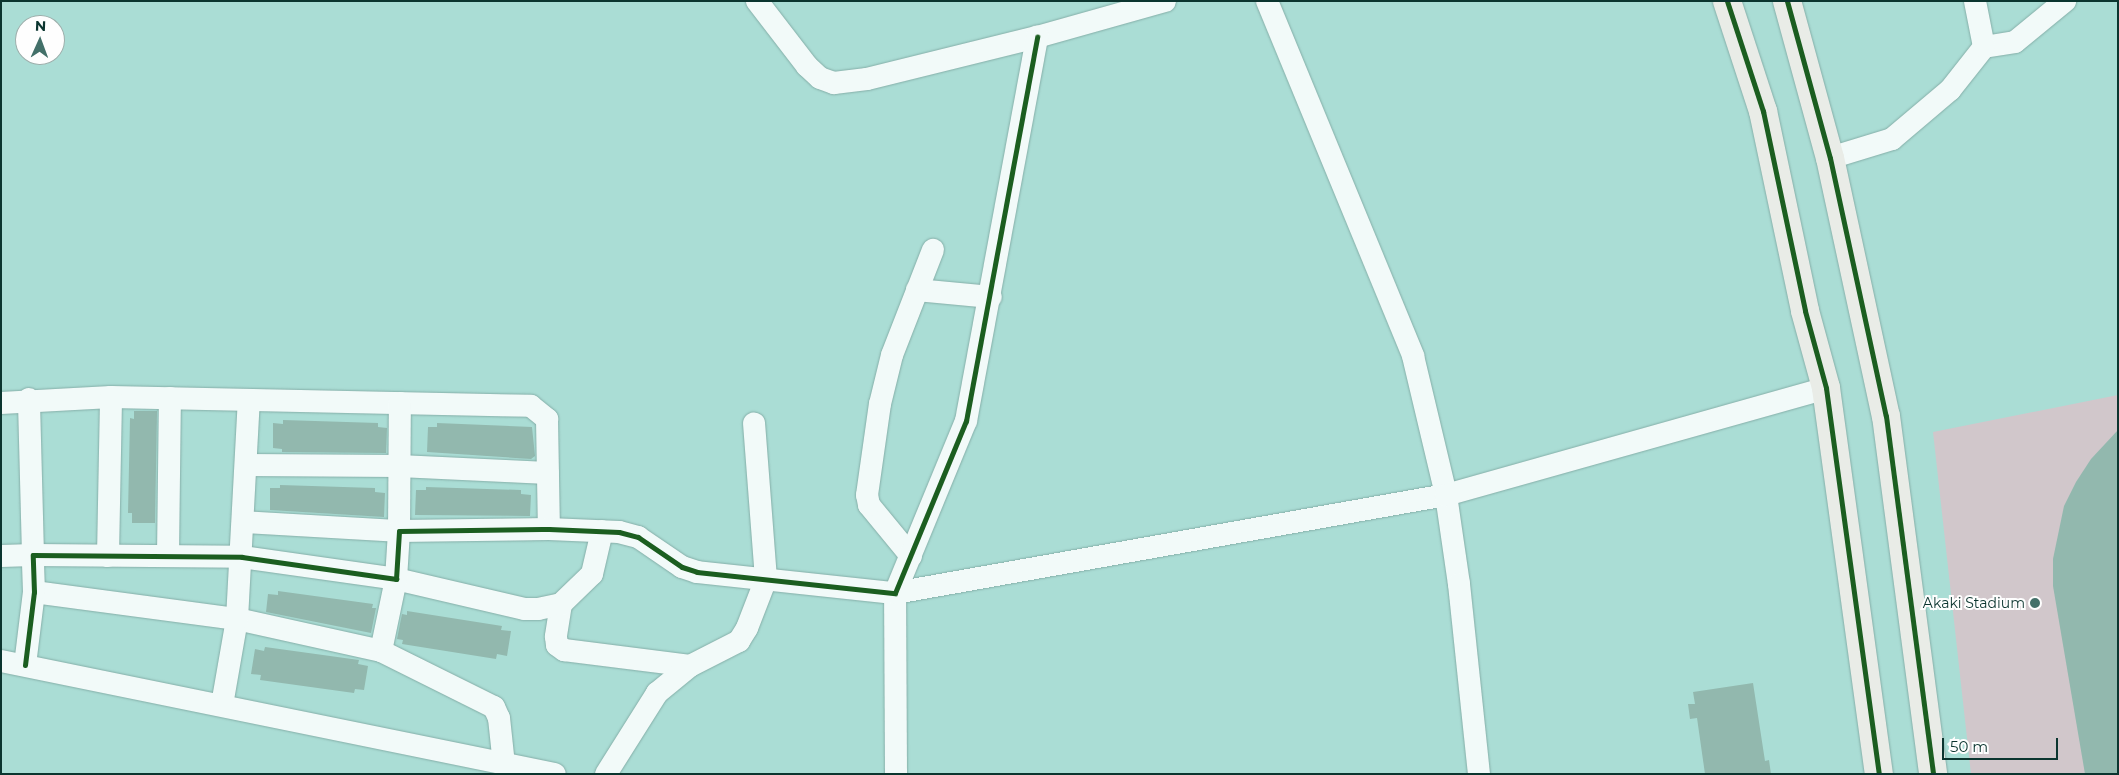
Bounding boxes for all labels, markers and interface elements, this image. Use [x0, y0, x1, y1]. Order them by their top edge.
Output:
north arrow [15, 15, 65, 65]
text: N [35, 17, 46, 35]
place label: Akaki Stadium [1923, 595, 2025, 611]
marker: Akaki Stadium [2029, 597, 2041, 609]
scale bar [1944, 728, 2060, 760]
text: 50 m [1950, 737, 1988, 756]

